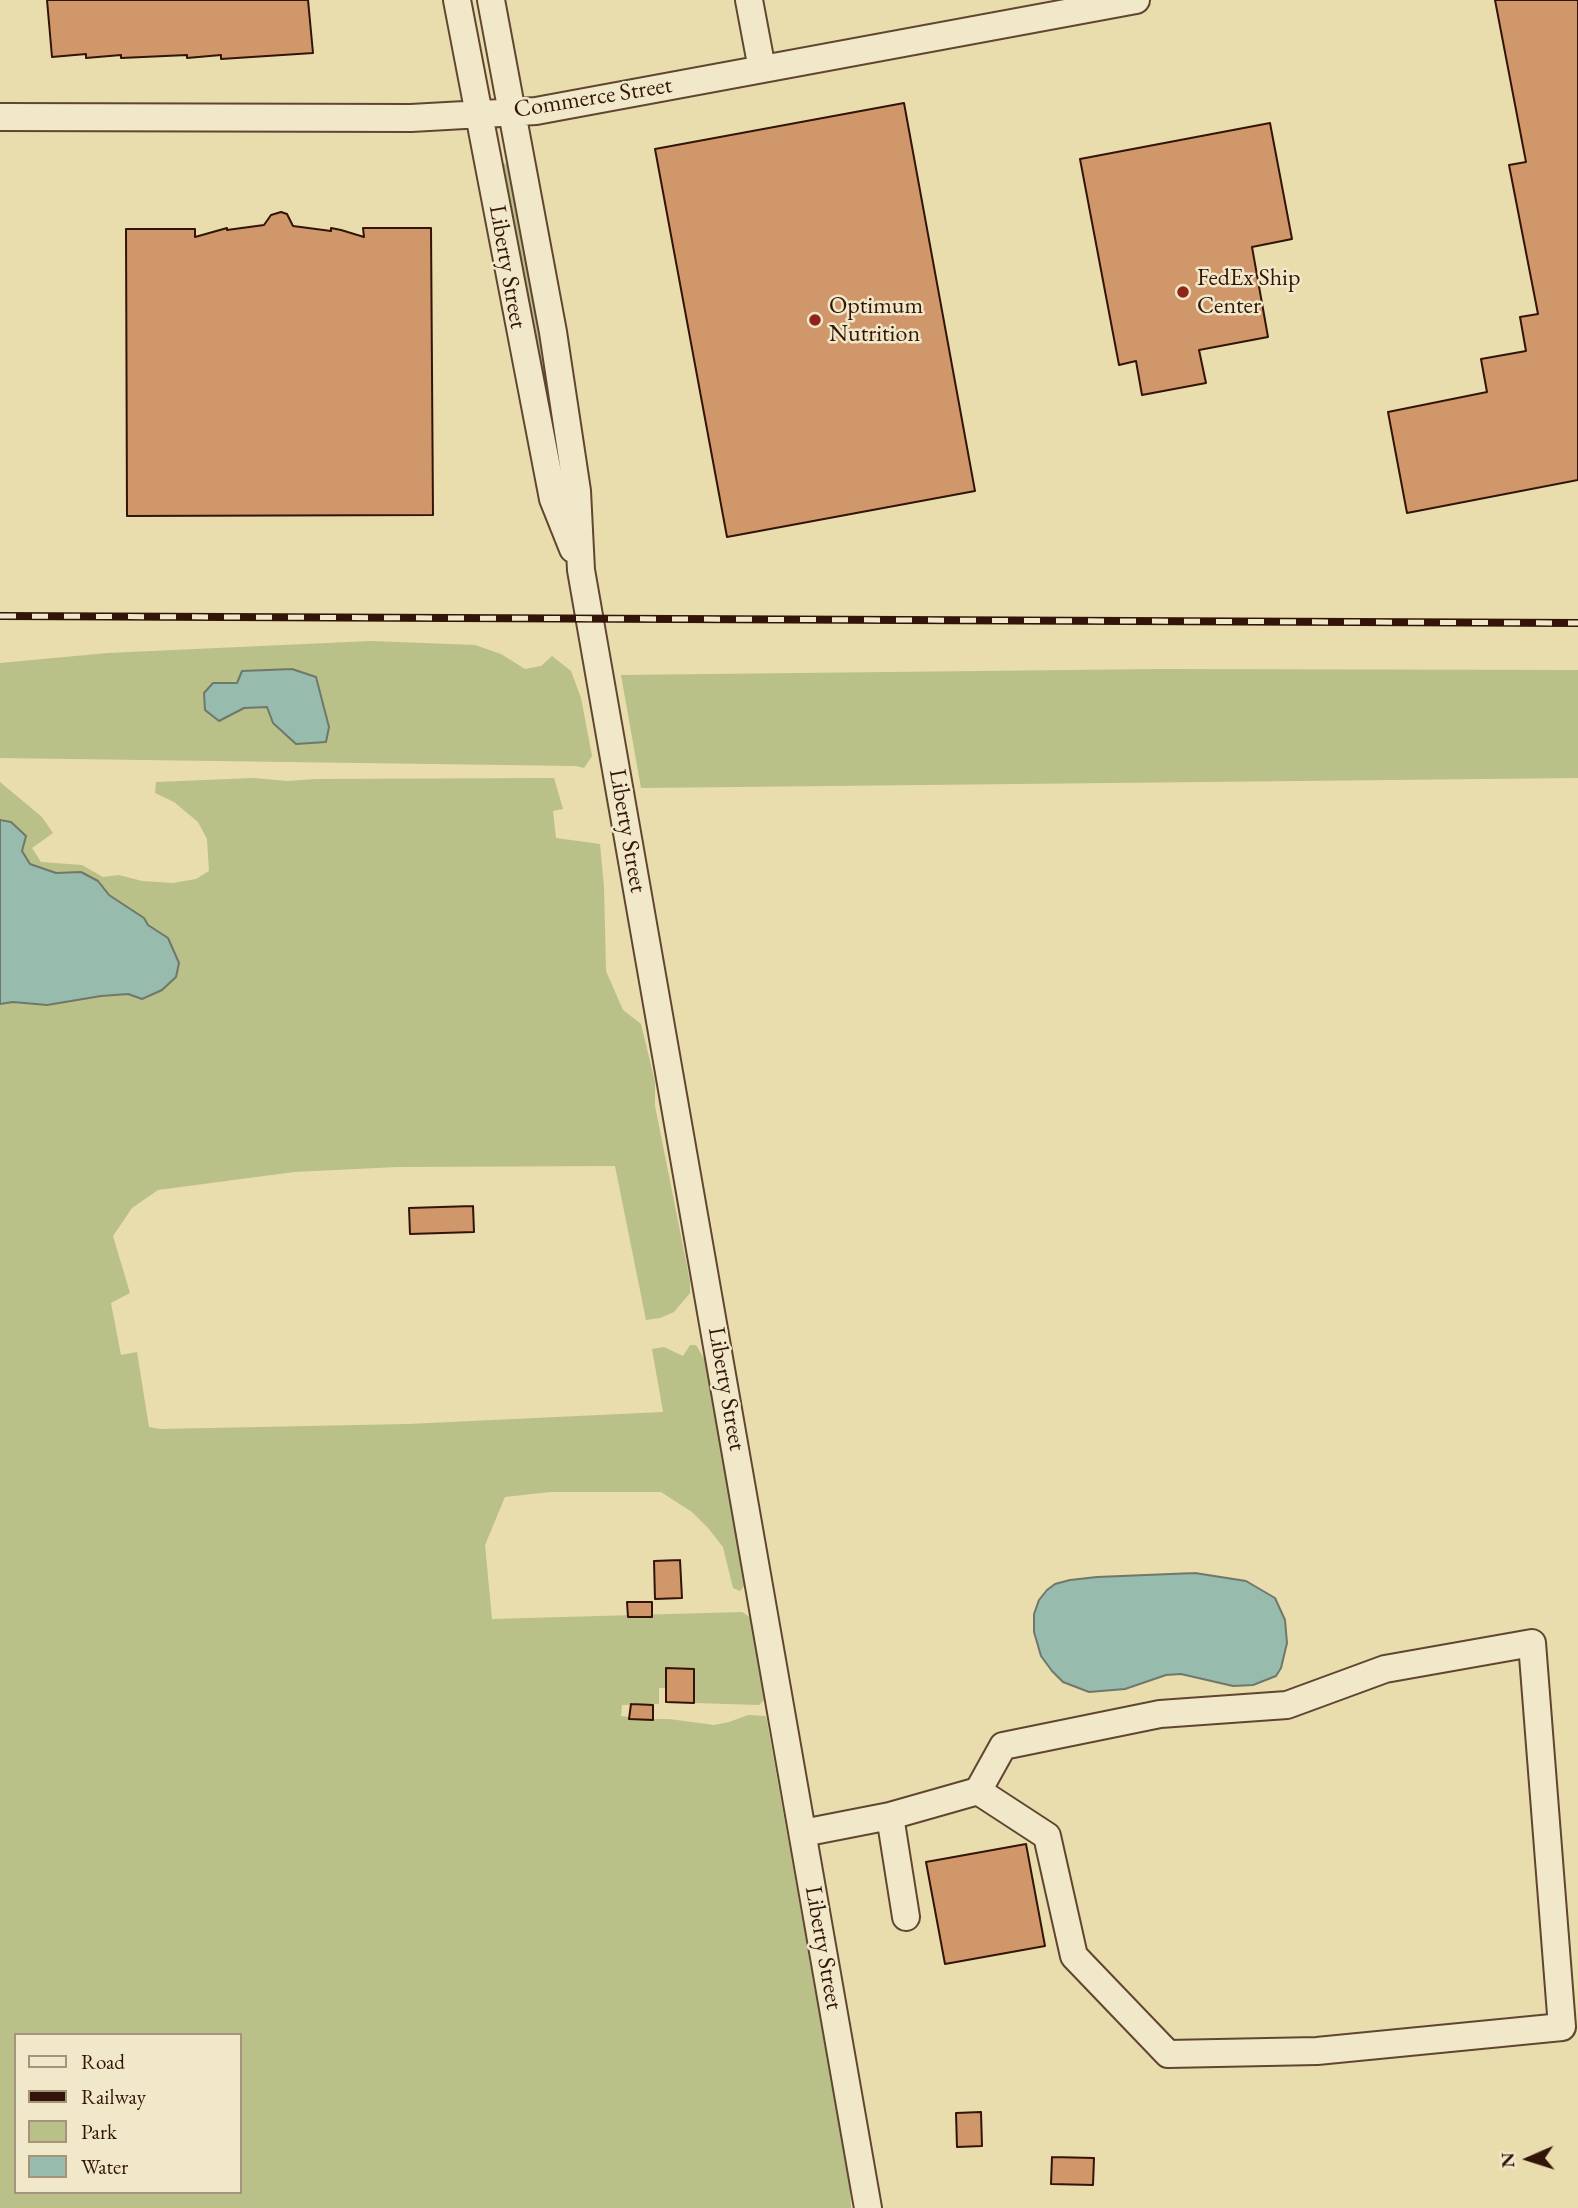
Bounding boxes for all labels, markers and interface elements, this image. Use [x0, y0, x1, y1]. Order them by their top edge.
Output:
street label: Commerce Street [512, 71, 674, 125]
street label: Liberty Street [482, 203, 532, 331]
place label: FedEx Ship Center [1197, 264, 1300, 320]
marker: FedEx Ship Center [1175, 284, 1191, 300]
place label: Optimum Nutrition [829, 292, 923, 348]
marker: Optimum Nutrition [807, 312, 823, 328]
street label: Liberty Street [602, 767, 652, 895]
street label: Liberty Street [701, 1325, 751, 1453]
street label: Liberty Street [798, 1884, 848, 2012]
legend [14, 2033, 242, 2194]
text: Road [81, 2048, 125, 2075]
text: Railway [81, 2083, 146, 2110]
text: Park [81, 2118, 117, 2145]
north arrow [1494, 2124, 1564, 2194]
text: N [1495, 2152, 1520, 2168]
text: Water [81, 2153, 128, 2180]

